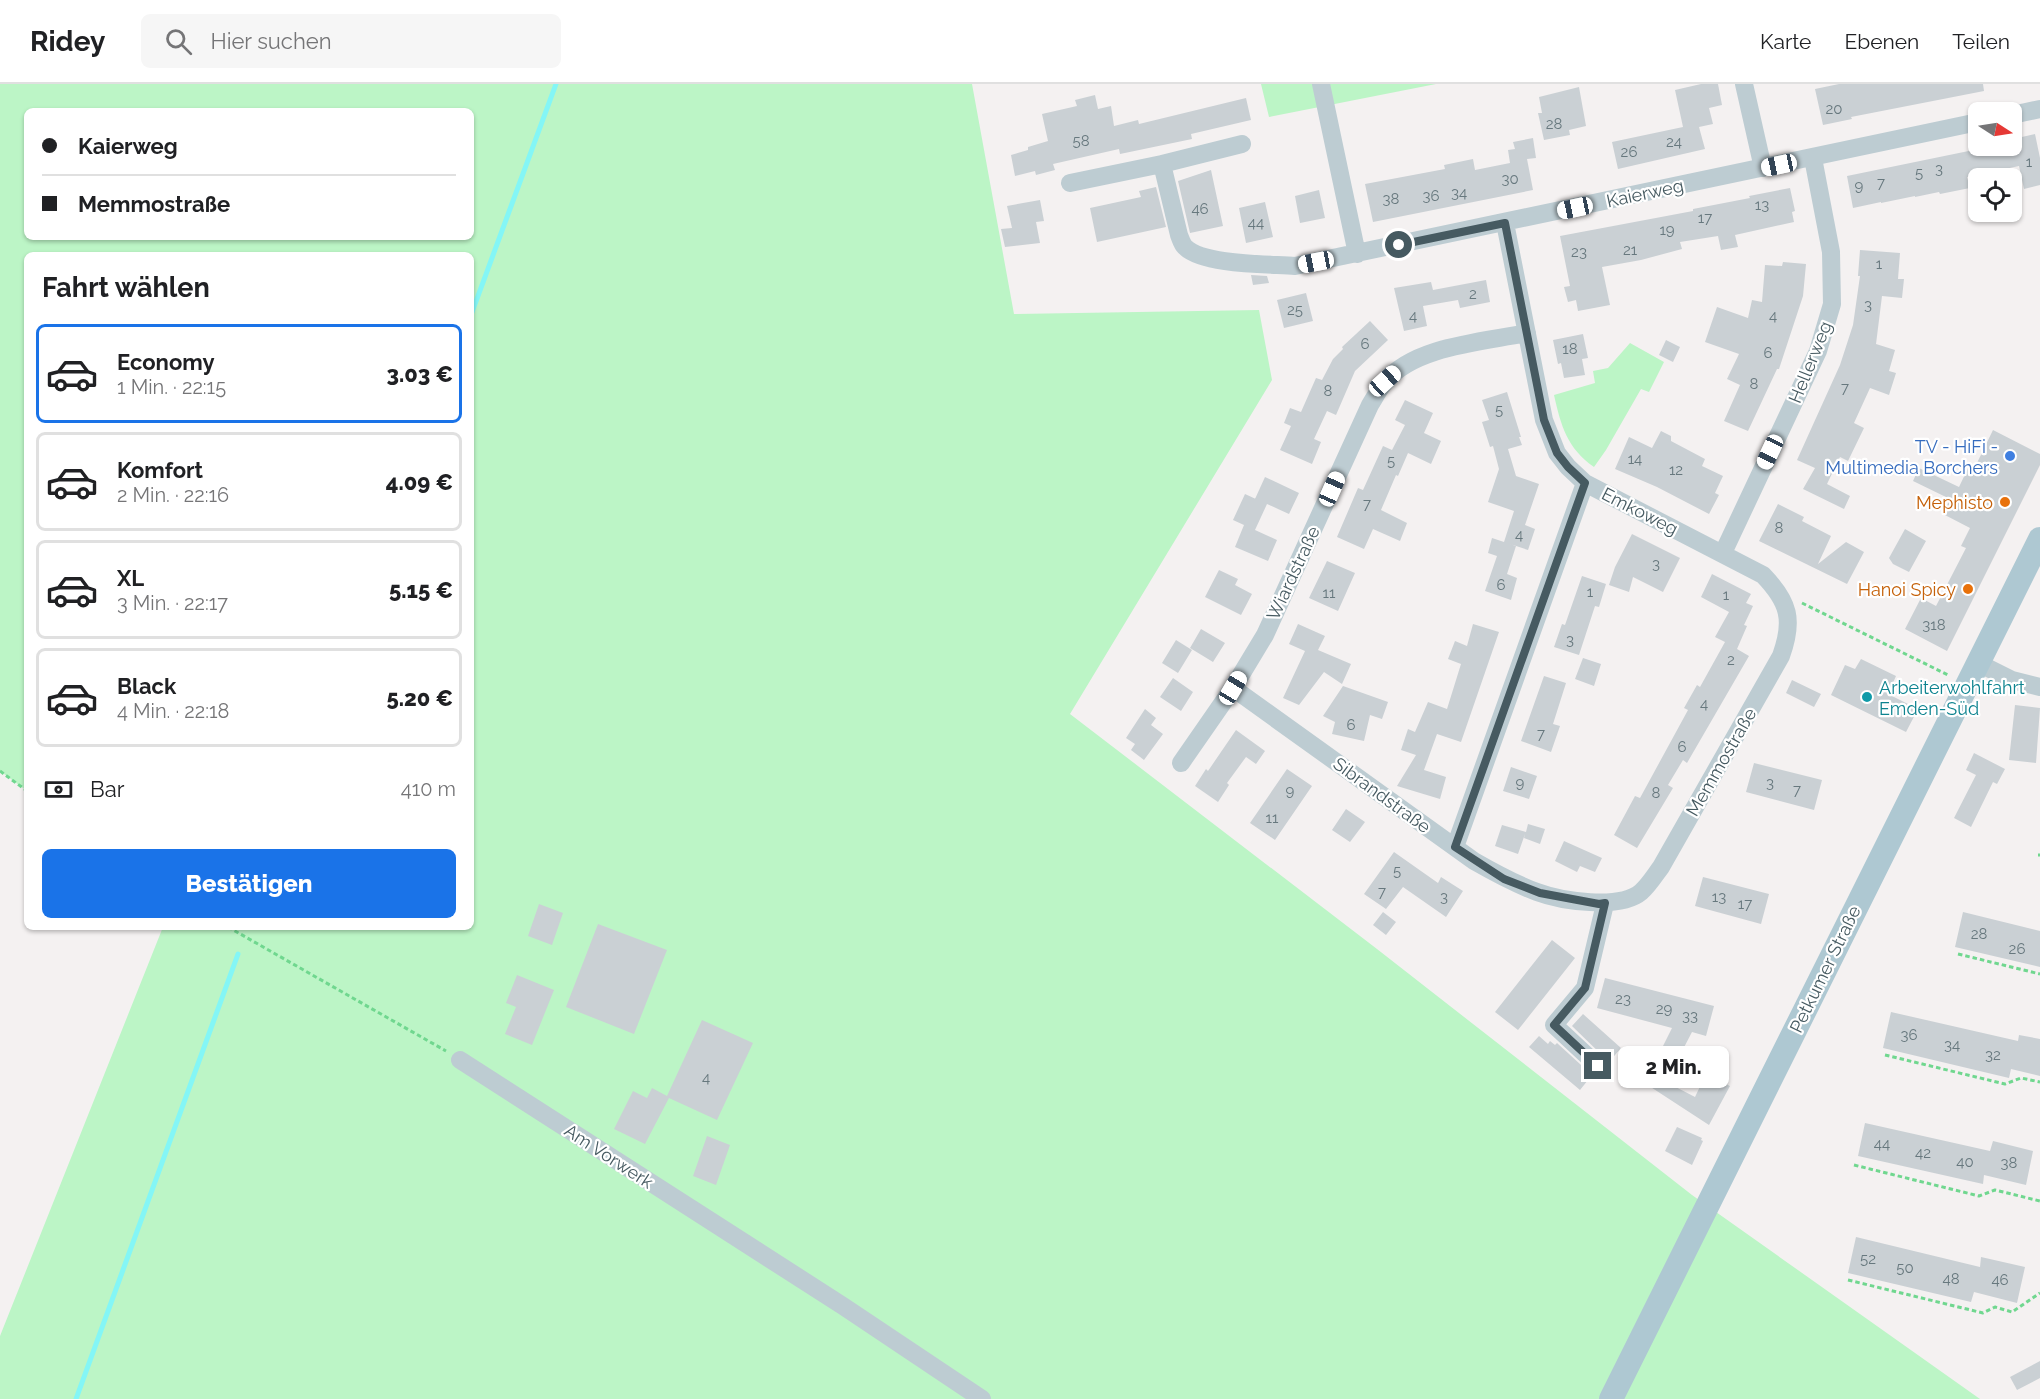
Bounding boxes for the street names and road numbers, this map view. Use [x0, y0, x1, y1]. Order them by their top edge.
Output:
street label: Kaierweg [1605, 175, 1685, 211]
street label: Hellerweg [1784, 318, 1836, 406]
street label: Emkoweg [1598, 483, 1682, 539]
street label: Wiardstraße [1262, 522, 1324, 623]
street label: Memmostraße [1682, 704, 1761, 820]
street label: Sibrandstraße [1329, 753, 1435, 838]
street label: Petkumer Straße [1785, 902, 1865, 1036]
street label: Am Vorwerk [561, 1120, 658, 1193]

